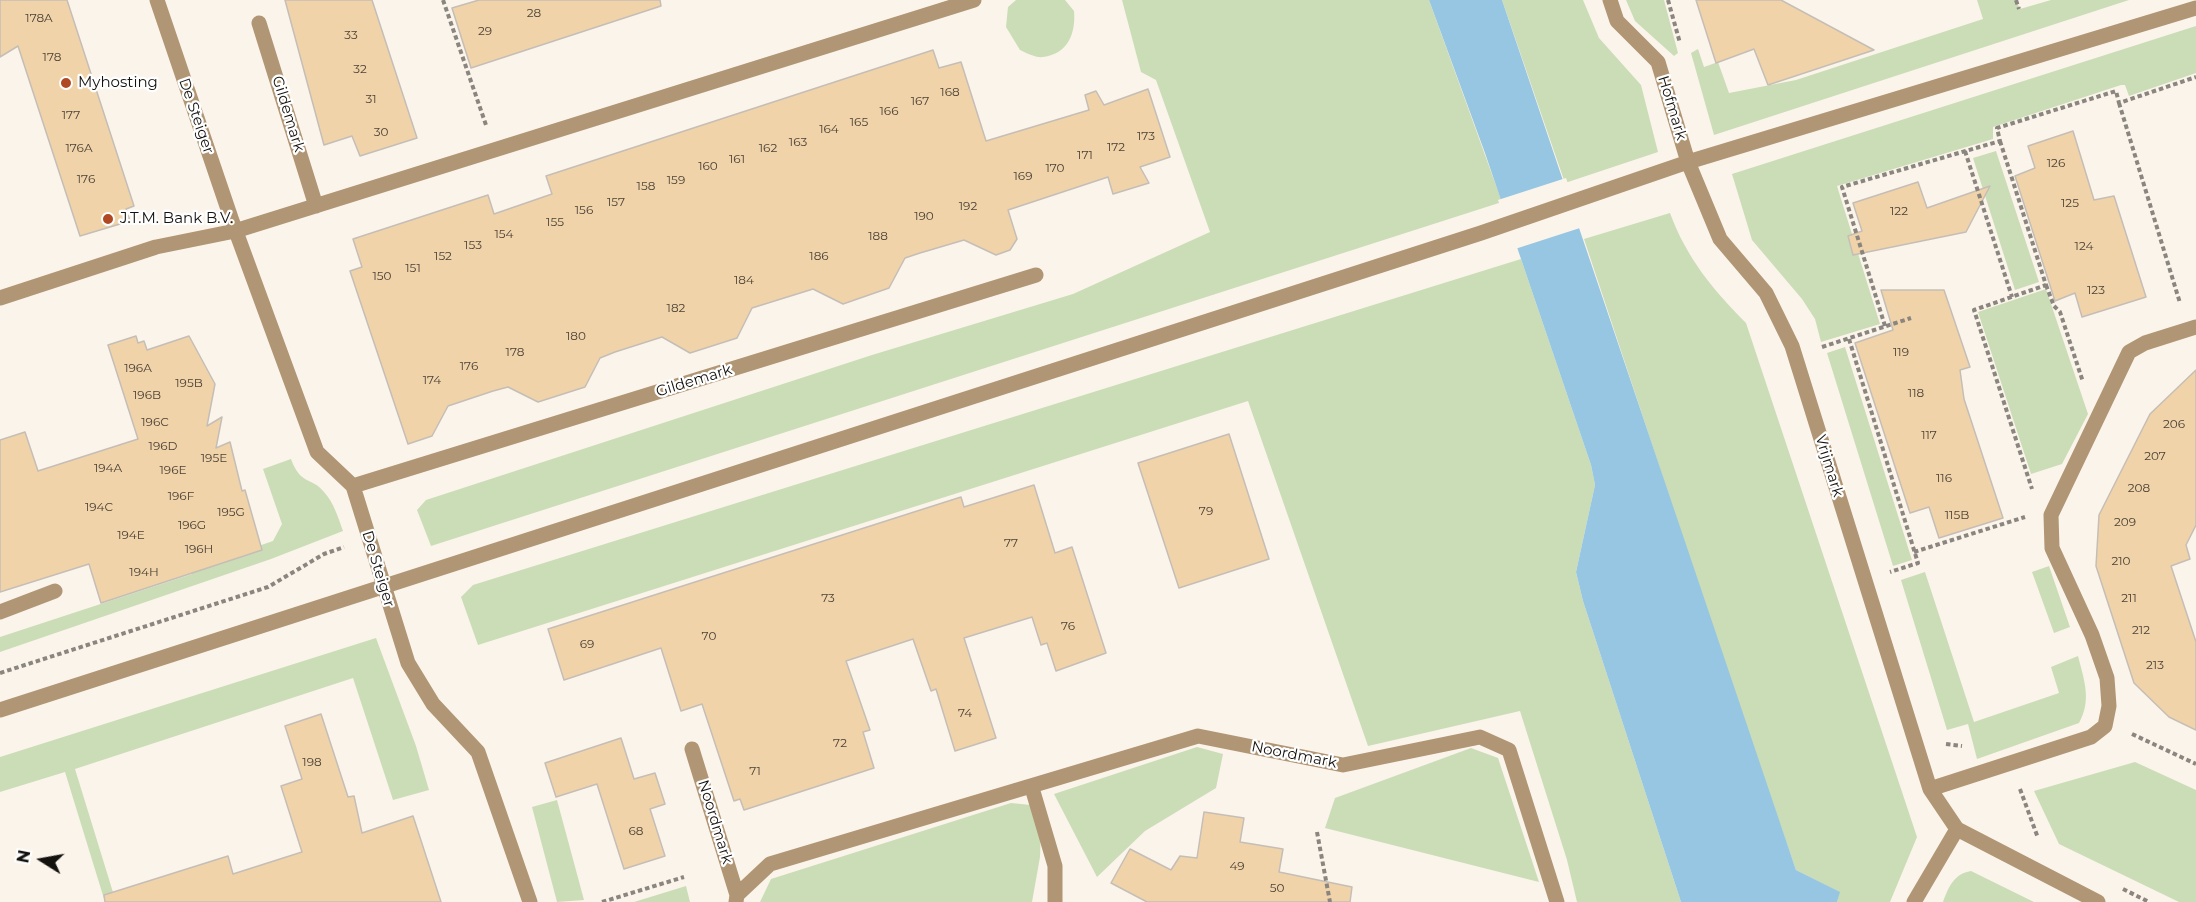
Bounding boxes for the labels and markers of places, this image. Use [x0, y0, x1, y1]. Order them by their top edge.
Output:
place label: Myhosting [78, 74, 158, 92]
marker: Myhosting [59, 76, 73, 90]
place label: J.T.M. Bank B.V. [120, 210, 233, 228]
marker: J.T.M. Bank B.V. [101, 212, 115, 226]

